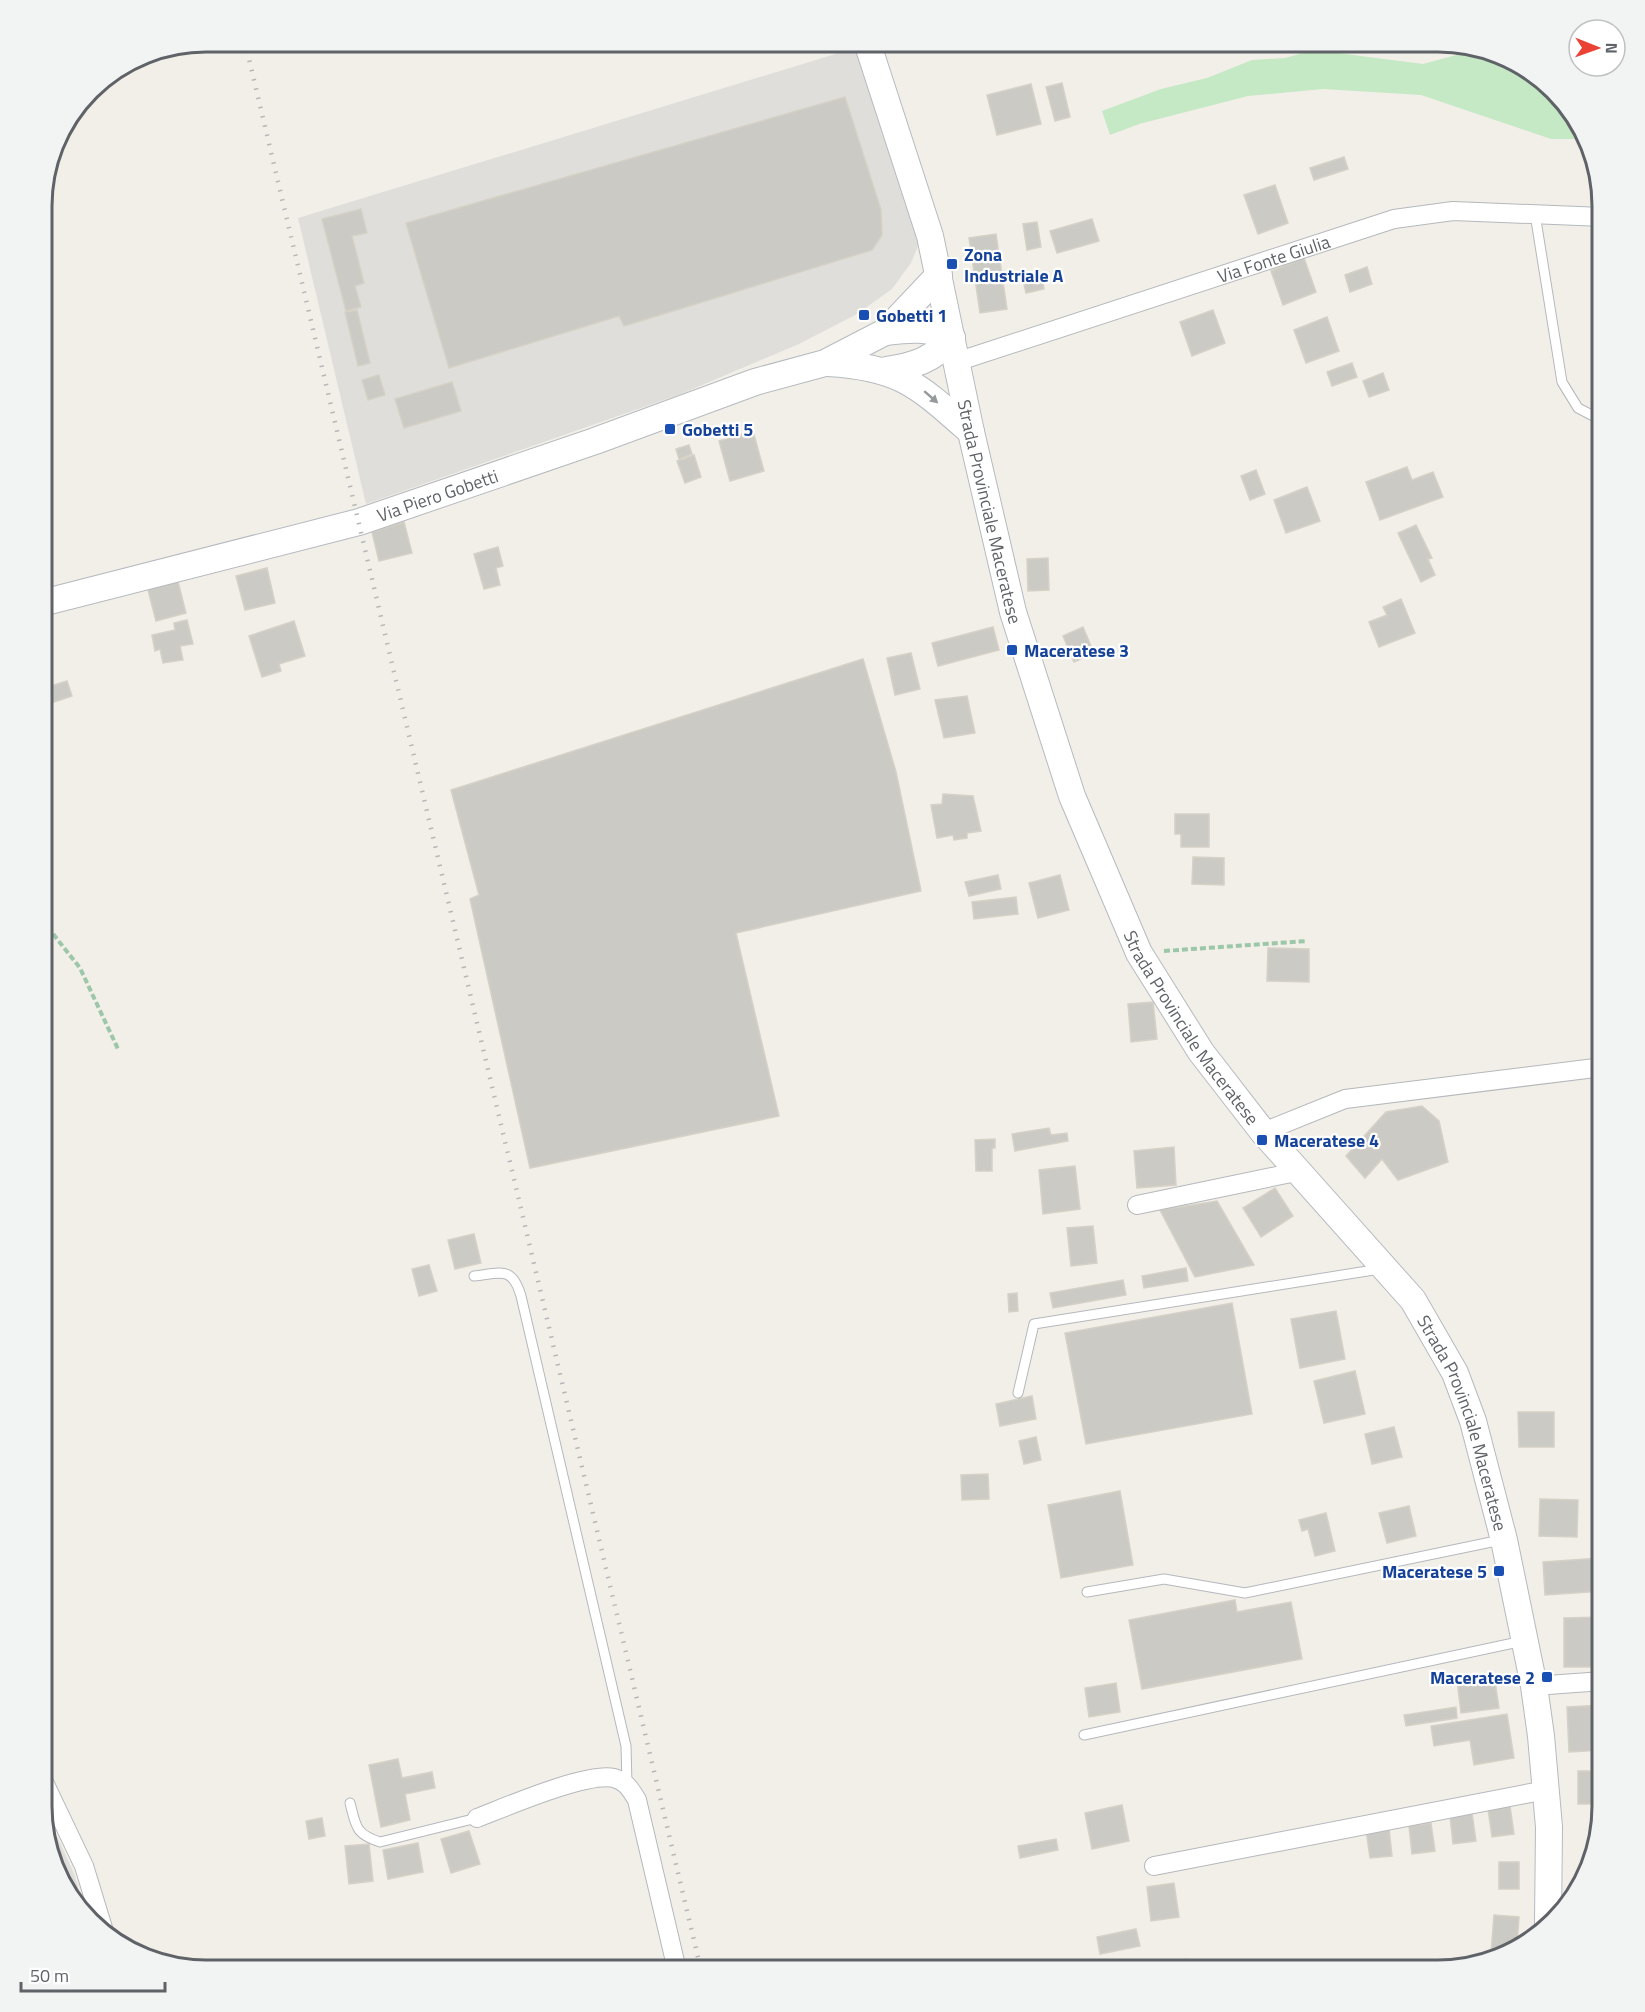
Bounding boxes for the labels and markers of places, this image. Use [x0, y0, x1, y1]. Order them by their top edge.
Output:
place label: Zona Industriale A [964, 241, 1064, 289]
marker: Zona Industriale A [945, 257, 959, 271]
place label: Gobetti 1 [876, 302, 947, 329]
marker: Gobetti 1 [857, 308, 871, 322]
place label: Gobetti 5 [682, 416, 753, 443]
marker: Gobetti 5 [663, 422, 677, 436]
place label: Maceratese 3 [1024, 637, 1129, 664]
marker: Maceratese 3 [1005, 643, 1019, 657]
place label: Maceratese 4 [1274, 1127, 1379, 1154]
marker: Maceratese 4 [1255, 1133, 1269, 1147]
place label: Maceratese 5 [1382, 1558, 1487, 1585]
marker: Maceratese 5 [1492, 1564, 1506, 1578]
place label: Maceratese 2 [1430, 1664, 1535, 1691]
marker: Maceratese 2 [1540, 1670, 1554, 1684]

